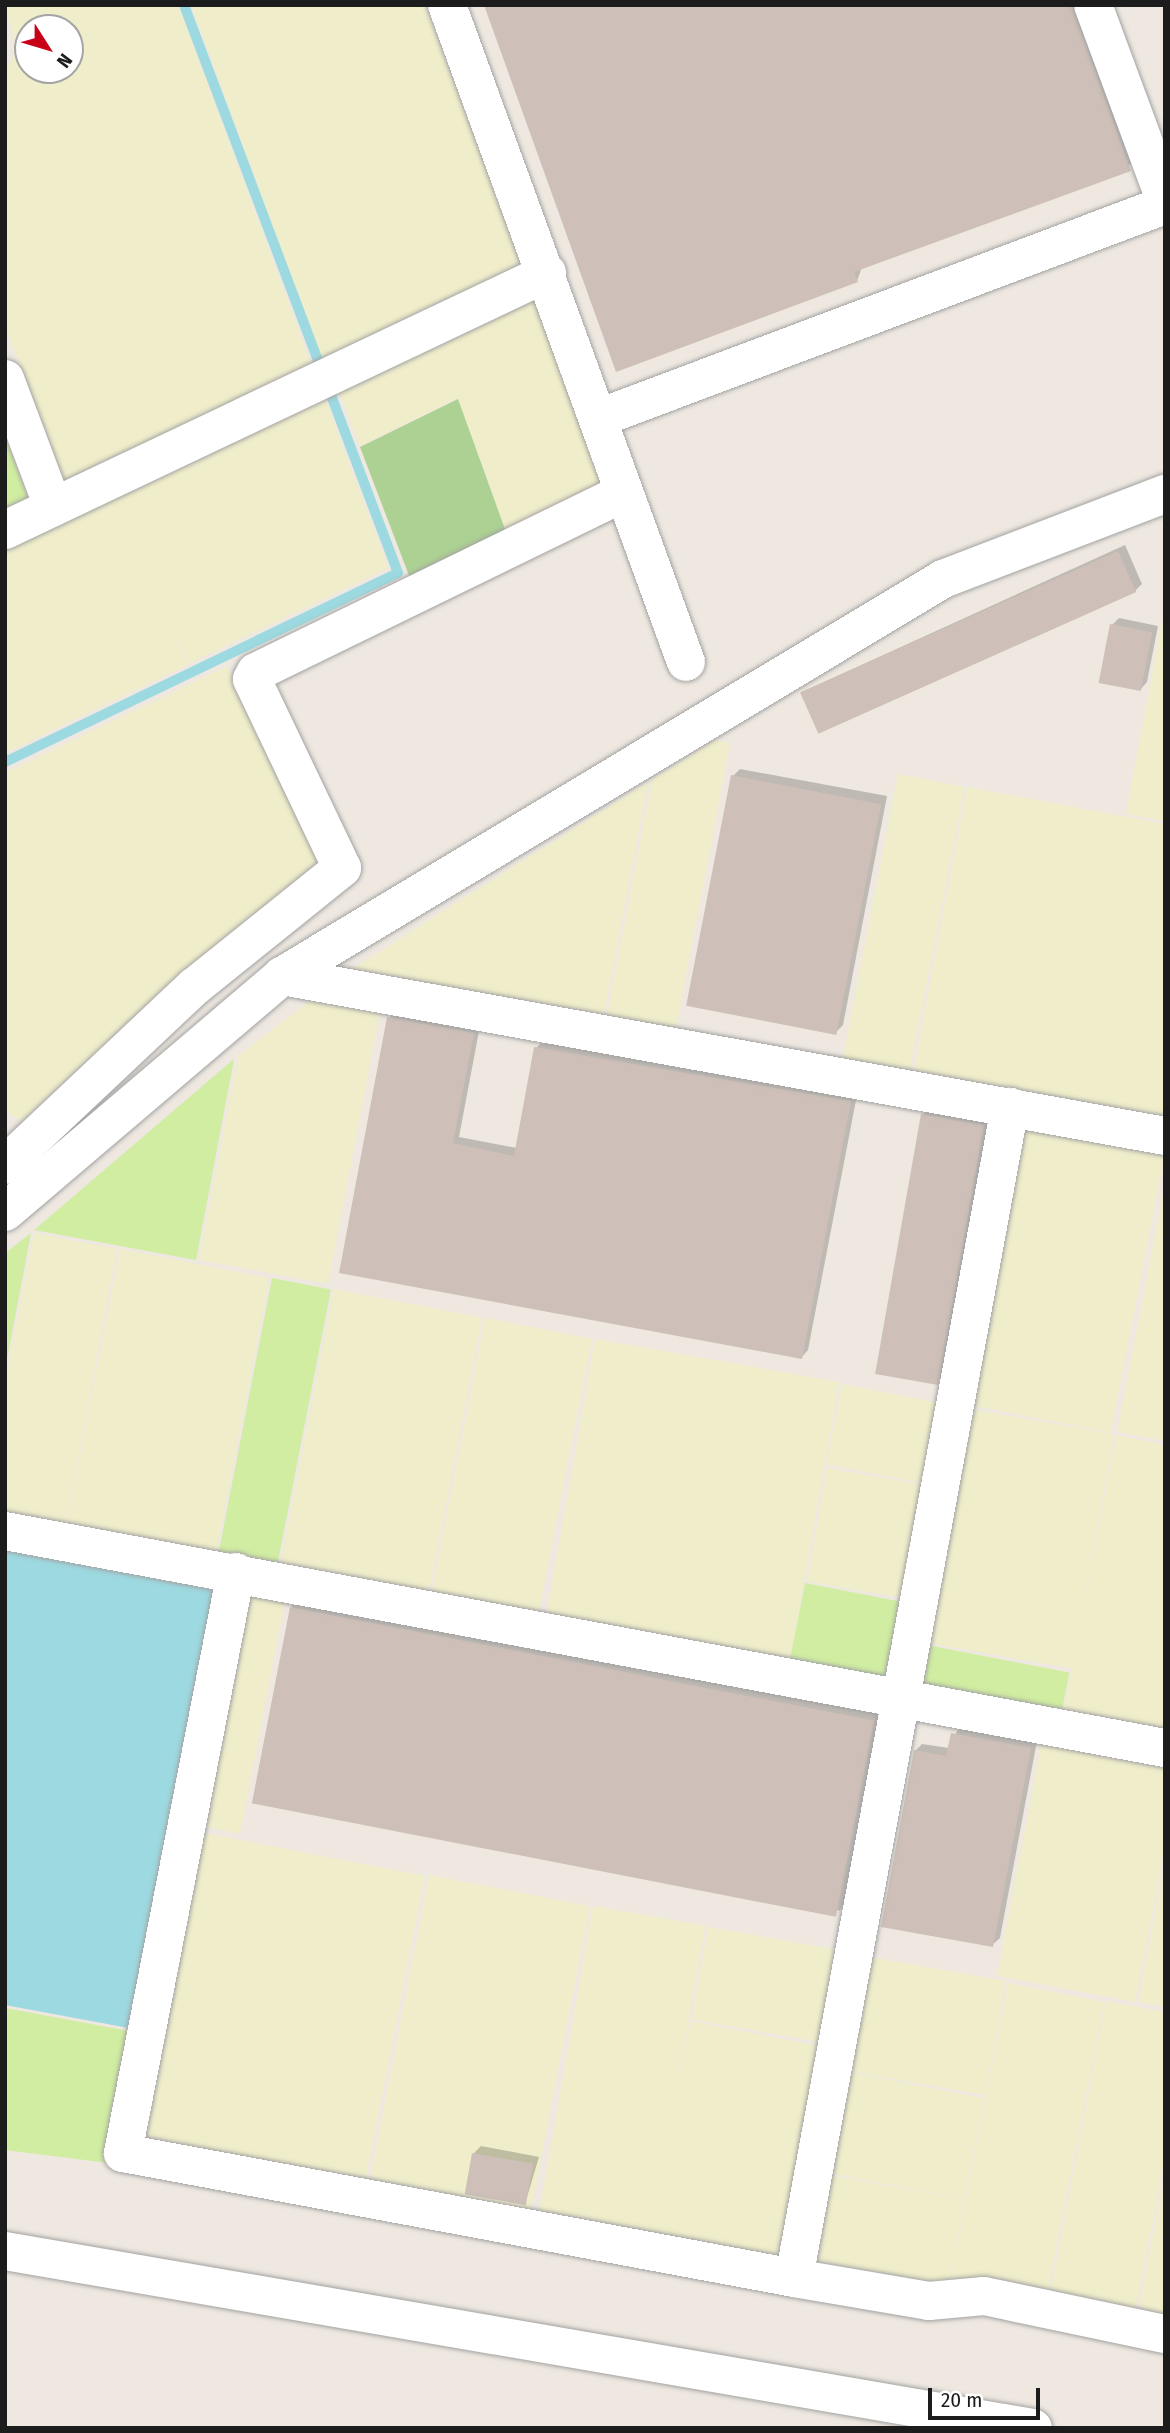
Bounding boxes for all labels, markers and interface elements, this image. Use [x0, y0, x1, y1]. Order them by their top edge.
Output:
north arrow [14, 14, 84, 84]
text: N [52, 49, 77, 72]
scale bar [932, 2374, 1044, 2418]
text: 20 m [941, 2387, 982, 2413]

